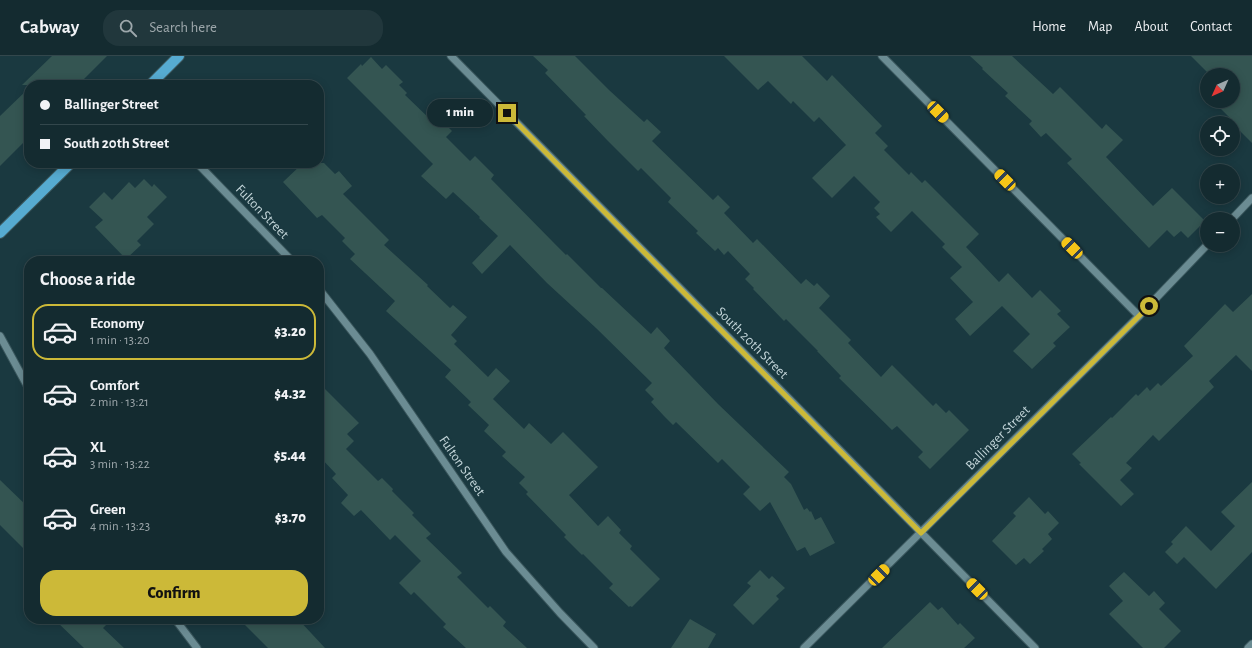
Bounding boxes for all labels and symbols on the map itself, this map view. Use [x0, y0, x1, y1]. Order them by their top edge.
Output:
north arrow [1200, 68, 1240, 108]
callout: 1 min [427, 99, 493, 127]
car [925, 99, 951, 125]
route end [498, 104, 516, 122]
car [992, 167, 1018, 193]
street label: Fulton Street [233, 182, 292, 242]
car [1059, 235, 1085, 261]
route start [1140, 297, 1158, 315]
street label: South 20th Street [713, 304, 791, 382]
street label: Ballinger Street [963, 403, 1033, 473]
street label: Fulton Street [436, 434, 488, 499]
car [866, 562, 892, 588]
car [964, 576, 990, 602]

